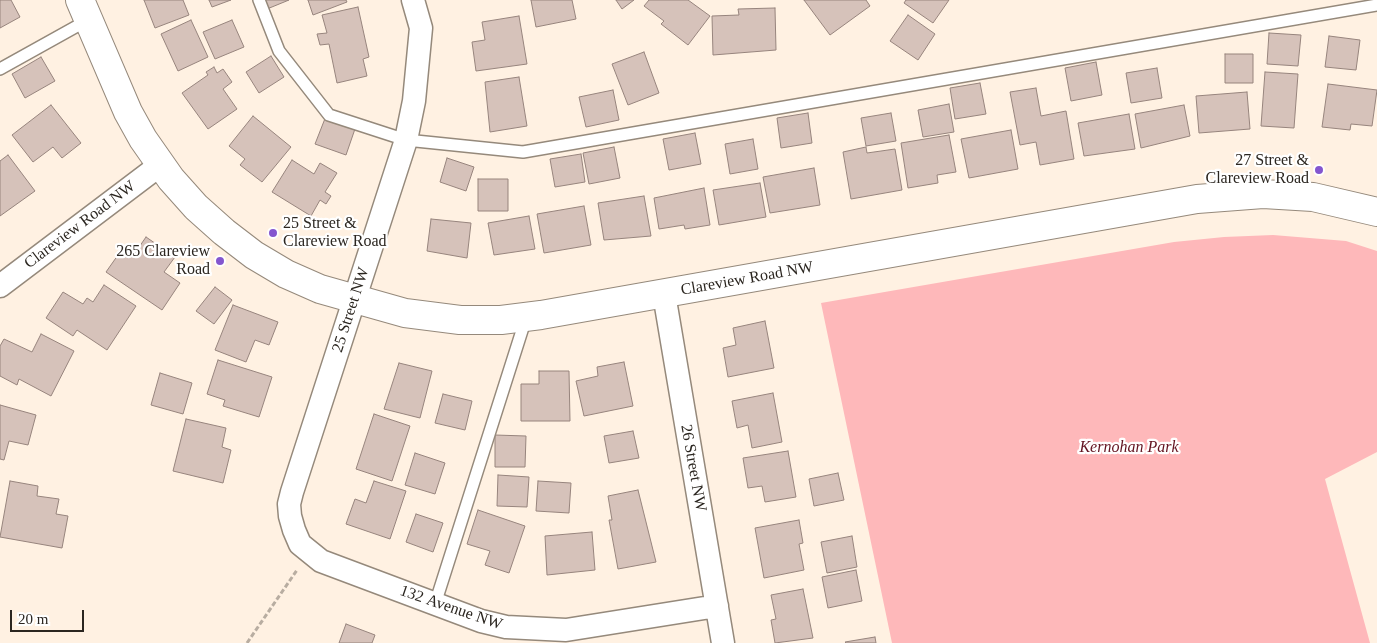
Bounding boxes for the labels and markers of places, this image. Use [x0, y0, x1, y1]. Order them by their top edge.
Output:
place label: 27 Street & Clareview Road [1205, 151, 1309, 189]
marker: 27 Street & Clareview Road [1313, 164, 1325, 176]
place label: 25 Street & Clareview Road [283, 214, 387, 252]
marker: 25 Street & Clareview Road [267, 227, 279, 239]
place label: 265 Clareview Road [116, 242, 210, 280]
marker: 265 Clareview Road [214, 255, 226, 267]

